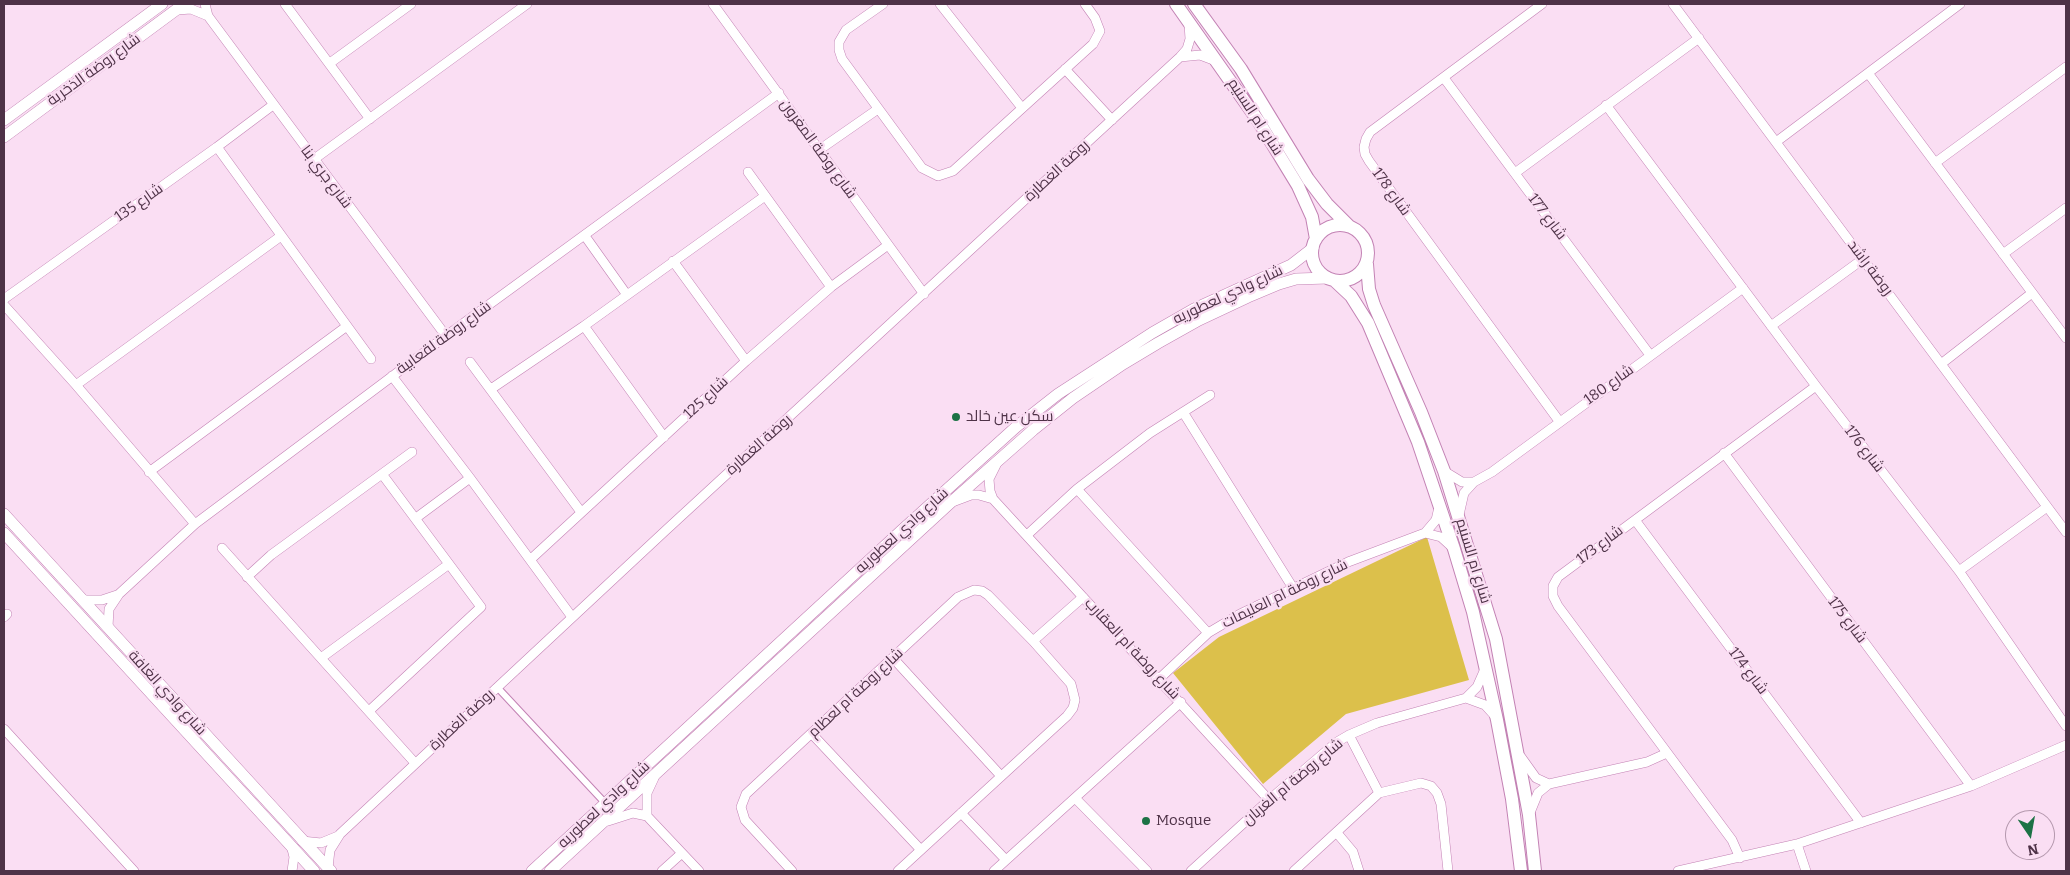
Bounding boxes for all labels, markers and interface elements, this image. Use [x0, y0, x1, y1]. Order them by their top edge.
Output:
street label: شارع روضة الذخرية [44, 30, 144, 110]
street label: شارع ام السنيم [1223, 75, 1287, 159]
street label: شارع روضة المغرون [776, 96, 860, 202]
street label: روضة الغطارة [1021, 136, 1093, 206]
street label: شارع جري بنا [296, 142, 356, 212]
street label: شارع 178 [1368, 165, 1414, 219]
street label: شارع 135 [111, 180, 167, 226]
street label: شارع 177 [1524, 190, 1570, 244]
street label: روضة راشد [1843, 237, 1897, 299]
street label: شارع وادي لعطوريه [1170, 262, 1286, 328]
street label: شارع روضة لقعابية [393, 298, 495, 378]
street label: شارع 180 [1581, 361, 1637, 409]
street label: شارع 125 [680, 373, 732, 423]
place label: سكن عين خالد [966, 408, 1053, 426]
street label: روضة الغطارة [722, 411, 796, 479]
marker: سكن عين خالد [950, 411, 962, 423]
street label: شارع 176 [1840, 422, 1888, 476]
street label: شارع وادي لعطوريه [852, 484, 952, 578]
street label: شارع ام السنيم [1451, 516, 1495, 606]
street label: شارع 173 [1573, 522, 1627, 568]
street label: شارع روضة ام العليمات [1219, 556, 1351, 632]
street label: شارع 175 [1824, 593, 1870, 647]
street label: شارع روضة ام العقارب [1080, 595, 1184, 703]
street label: شارع روضة ام لعظام [805, 644, 907, 742]
street label: شارع 174 [1725, 644, 1771, 698]
street label: شارع وادي الغافة [124, 647, 210, 739]
street label: روضة الغطارة [426, 685, 498, 755]
street label: شارع روضة ام الغربان [1239, 735, 1347, 829]
street label: شارع وادي لعطوريه [554, 758, 654, 852]
north arrow [2005, 810, 2055, 860]
place label: Mosque [1156, 812, 1211, 830]
marker: Mosque [1140, 815, 1152, 827]
text: N [2026, 840, 2040, 859]

